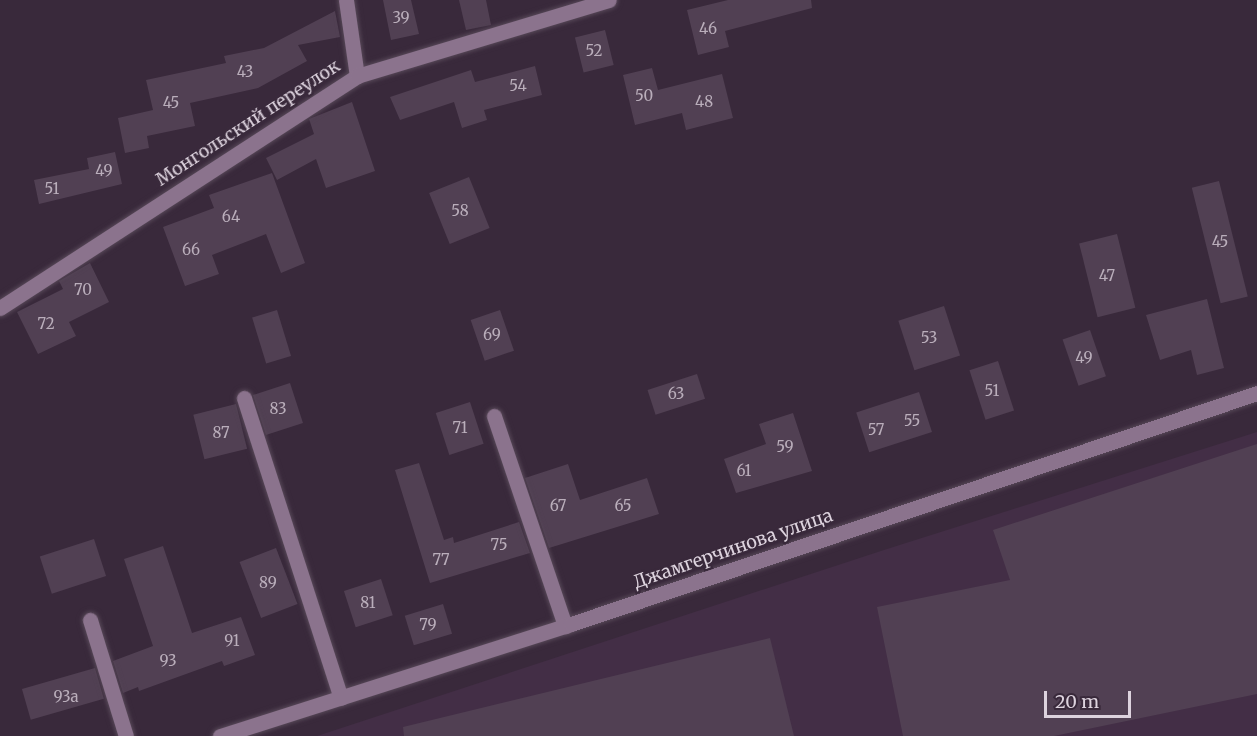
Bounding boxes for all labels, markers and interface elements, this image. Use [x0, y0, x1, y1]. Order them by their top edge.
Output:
house number: 39 [392, 9, 410, 27]
house number: 46 [699, 20, 717, 38]
house number: 52 [585, 42, 603, 60]
street label: Монгольский переулок [152, 55, 344, 191]
house number: 43 [237, 63, 253, 81]
house number: 54 [509, 77, 527, 95]
house number: 50 [635, 87, 653, 105]
house number: 48 [695, 93, 713, 111]
house number: 45 [163, 94, 179, 112]
house number: 49 [95, 162, 113, 180]
house number: 51 [45, 180, 59, 198]
house number: 58 [451, 202, 469, 220]
house number: 64 [222, 208, 240, 226]
house number: 45 [1212, 233, 1228, 251]
house number: 66 [182, 241, 200, 259]
house number: 47 [1099, 267, 1115, 285]
house number: 70 [74, 281, 92, 299]
house number: 72 [37, 315, 55, 333]
house number: 69 [483, 326, 501, 344]
house number: 53 [921, 329, 937, 347]
house number: 49 [1075, 349, 1093, 367]
house number: 51 [985, 382, 999, 400]
house number: 63 [668, 385, 684, 403]
house number: 83 [270, 400, 286, 418]
house number: 55 [904, 412, 920, 430]
house number: 71 [452, 419, 468, 437]
house number: 57 [868, 421, 884, 439]
house number: 87 [212, 424, 230, 442]
house number: 59 [776, 438, 794, 456]
house number: 61 [737, 462, 751, 480]
house number: 67 [550, 497, 566, 515]
house number: 65 [614, 497, 632, 515]
street label: Джамгерчинова улица [631, 505, 835, 593]
house number: 75 [491, 536, 507, 554]
house number: 77 [432, 551, 450, 569]
house number: 89 [259, 574, 277, 592]
house number: 81 [360, 594, 376, 612]
house number: 79 [419, 616, 437, 634]
house number: 91 [224, 632, 240, 650]
house number: 93 [159, 652, 177, 670]
scale bar [1047, 679, 1134, 717]
house number: 93a [53, 688, 79, 706]
text: 20 m [1055, 690, 1099, 713]

